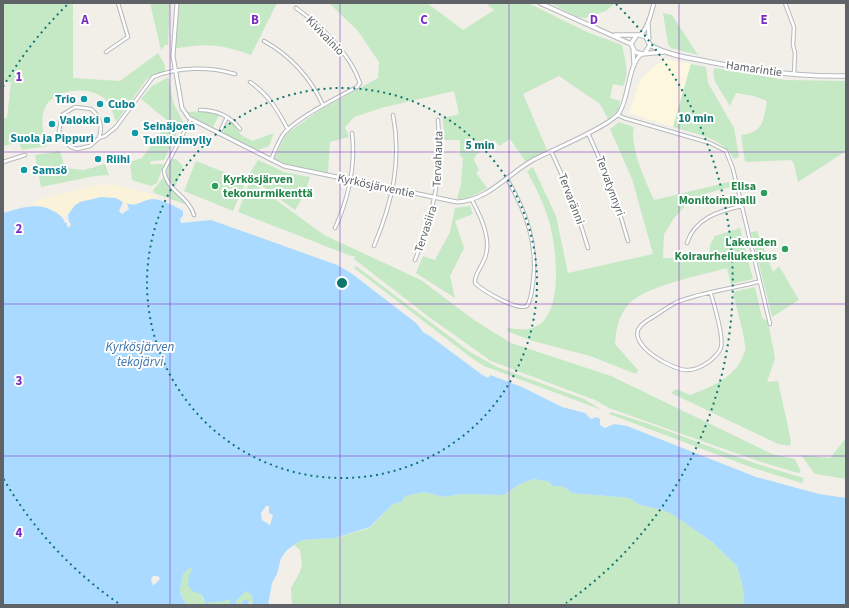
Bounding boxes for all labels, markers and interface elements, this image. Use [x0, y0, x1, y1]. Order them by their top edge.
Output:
text: A [80, 11, 89, 29]
text: B [251, 11, 259, 29]
text: C [420, 11, 428, 29]
text: D [590, 11, 598, 29]
text: E [760, 11, 768, 29]
street label: Kivivainio [302, 13, 348, 59]
street label: Hamarintie [725, 57, 783, 81]
text: 1 [16, 68, 23, 86]
place label: Trio [55, 91, 76, 108]
marker: Trio [79, 94, 89, 104]
place label: Cubo [108, 96, 136, 113]
marker: Cubo [95, 99, 105, 109]
text: 10 min [678, 110, 714, 127]
place label: Valokki [59, 112, 99, 129]
marker: Valokki [102, 115, 112, 125]
place label: Seinäjoen Tulikivimylly [143, 118, 213, 149]
marker: Suola ja Pippuri [47, 119, 57, 129]
marker: Seinäjoen Tulikivimylly [130, 128, 140, 138]
place label: Suola ja Pippuri [10, 130, 94, 147]
street label: Tervahauta [429, 131, 447, 187]
text: 5 min [465, 137, 495, 154]
place label: Riihi [106, 151, 130, 168]
marker: Riihi [93, 154, 103, 164]
street label: Tervatynnyri [591, 154, 629, 218]
place label: Samsö [32, 162, 68, 179]
marker: Samsö [19, 165, 29, 175]
street label: Kyrkösjärventie [336, 170, 416, 202]
place label: Kyrkösjärven tekonurmikenttä [223, 171, 313, 202]
street label: Tervaränni [553, 171, 589, 227]
place label: Elisa Monitoimihalli [679, 178, 756, 209]
marker: Kyrkösjärven tekonurmikenttä [210, 181, 220, 191]
marker: Elisa Monitoimihalli [759, 188, 769, 198]
street label: Tervasiira [410, 203, 442, 255]
text: 2 [16, 220, 23, 238]
place label: Lakeuden Koiraurheilukeskus [675, 234, 777, 265]
marker: Lakeuden Koiraurheilukeskus [780, 244, 790, 254]
centre of rings [335, 276, 349, 290]
water label: Kyrkösjärven tekojärvi [106, 338, 175, 371]
text: 3 [16, 372, 23, 390]
text: 4 [16, 524, 23, 542]

